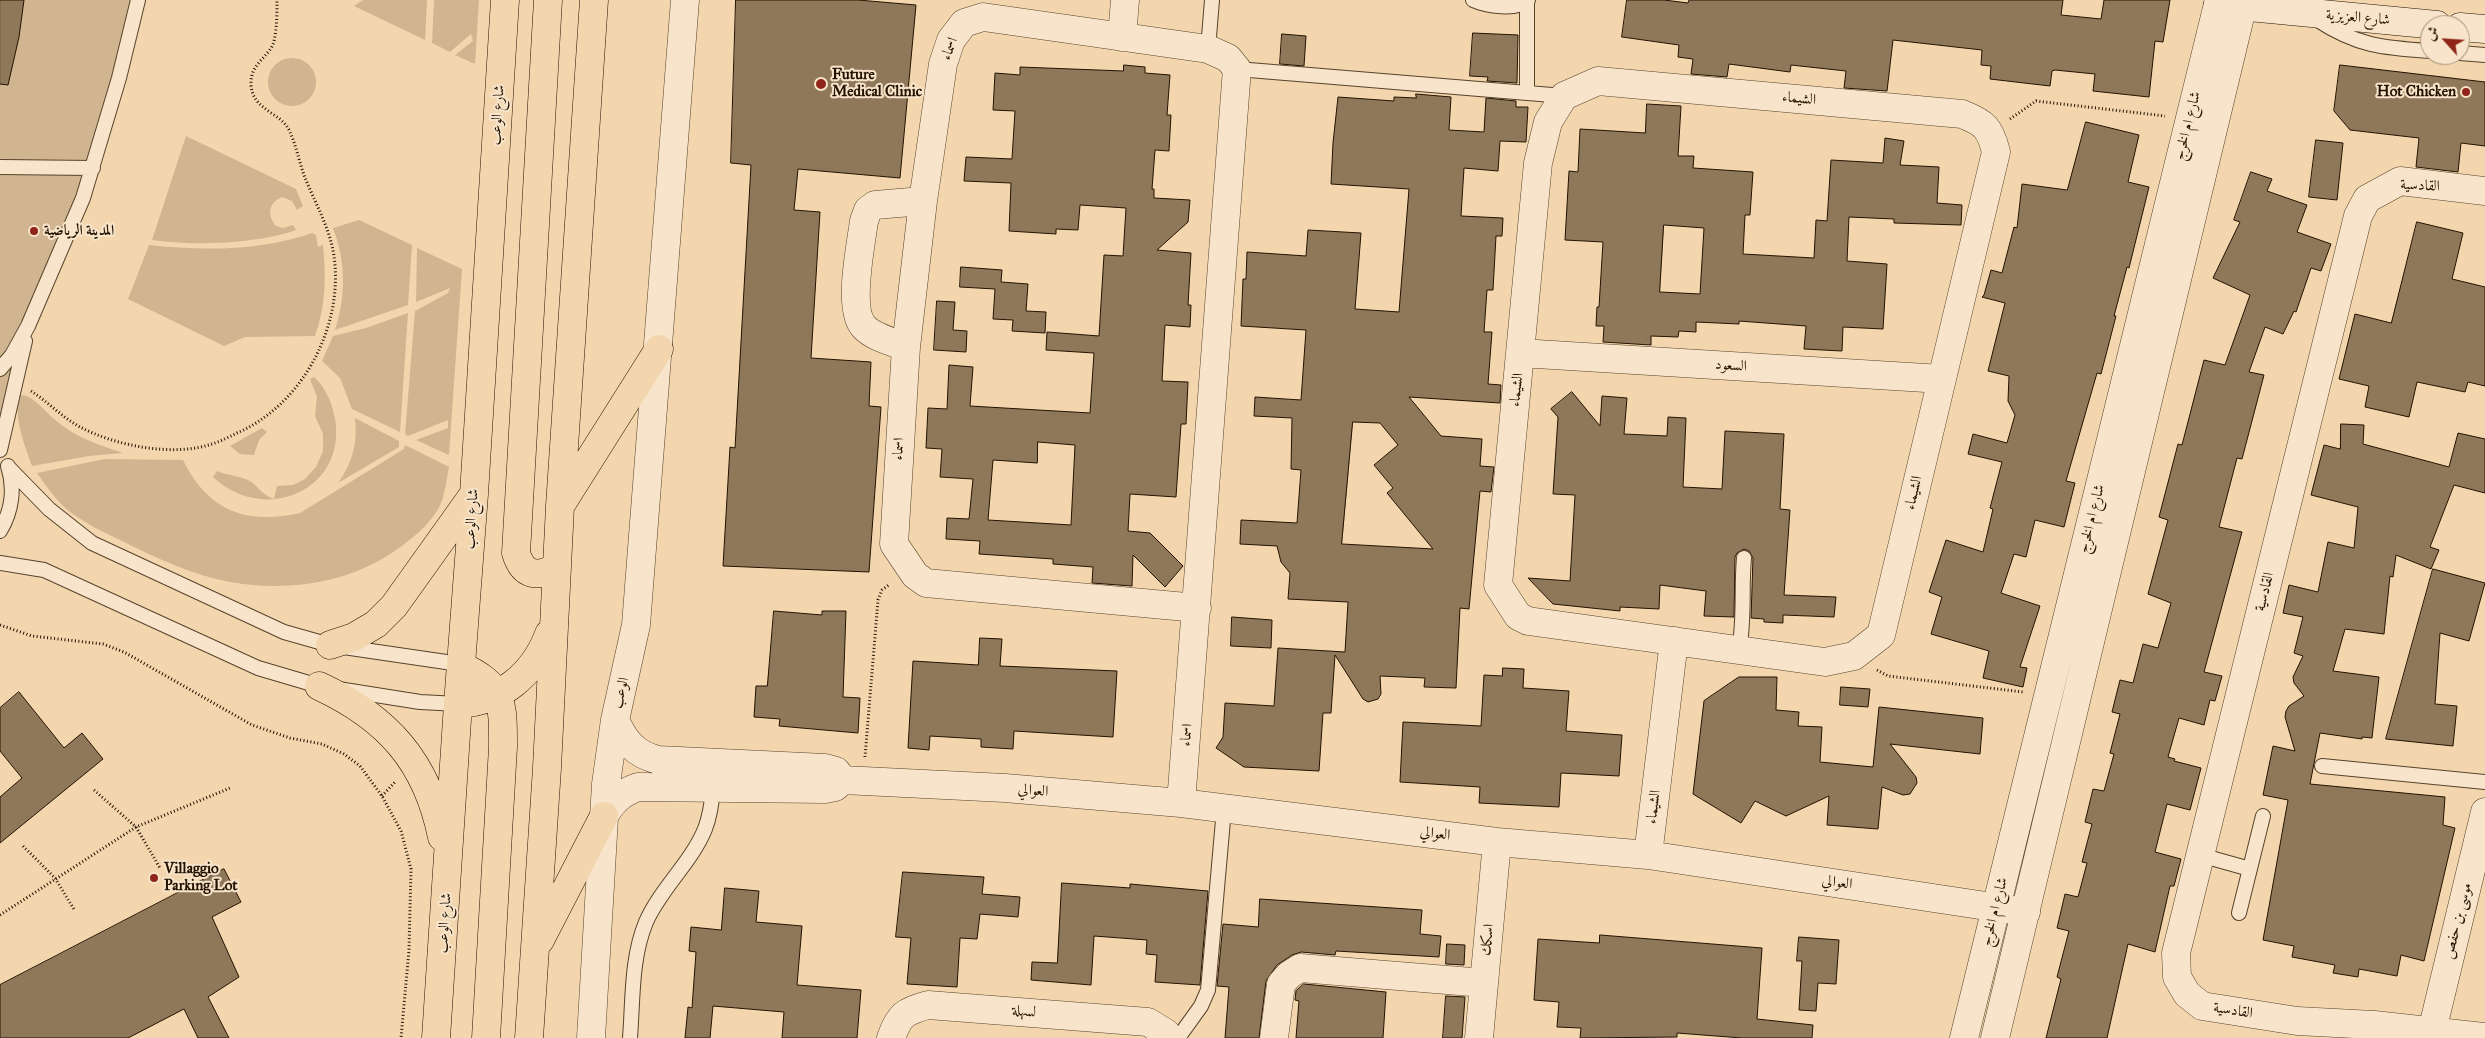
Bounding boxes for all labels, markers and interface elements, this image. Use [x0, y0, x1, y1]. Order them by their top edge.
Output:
street label: شارع العزيزية [2325, 6, 2391, 30]
north arrow [2420, 15, 2470, 65]
text: ش [2421, 24, 2443, 44]
street label: اسماء [937, 35, 963, 63]
place label: Future Medical Clinic [832, 66, 922, 101]
marker: Future Medical Clinic [814, 77, 828, 91]
place label: Hot Chicken [2377, 83, 2456, 101]
street label: شارع الوعب [487, 84, 509, 146]
marker: Hot Chicken [2460, 86, 2472, 98]
street label: الشيماء [1781, 89, 1817, 109]
street label: شارع ام الخرج [2171, 90, 2205, 162]
street label: القادسية [2400, 176, 2440, 196]
place label: المدينة الرياضية [44, 222, 114, 240]
marker: المدينة الرياضية [28, 225, 40, 237]
street label: السعود [1715, 356, 1747, 376]
street label: الشيماء [1506, 372, 1528, 408]
street label: اسماء [889, 437, 909, 461]
street label: الشيماء [1901, 474, 1927, 512]
street label: شارع ام الخرج [2075, 483, 2109, 555]
street label: شارع الوعب [461, 488, 483, 550]
street label: القادسية [2251, 571, 2279, 613]
street label: الوعب [608, 676, 634, 710]
street label: اسماء [1177, 723, 1197, 747]
street label: العوالي [1017, 781, 1049, 801]
street label: الشيماء [1643, 789, 1665, 825]
street label: العوالي [1419, 823, 1451, 845]
place label: Villaggio Parking Lot [164, 860, 238, 895]
marker: Villaggio Parking Lot [148, 872, 160, 884]
street label: العوالي [1821, 872, 1853, 894]
street label: شارع ام الخرج [1978, 876, 2012, 948]
street label: موسى بن حفص [2440, 881, 2476, 961]
street label: شارع الوعب [434, 892, 456, 954]
street label: اسكك [1478, 923, 1498, 957]
street label: القادسية [2212, 999, 2254, 1023]
street label: لسهلة [1011, 1002, 1037, 1022]

